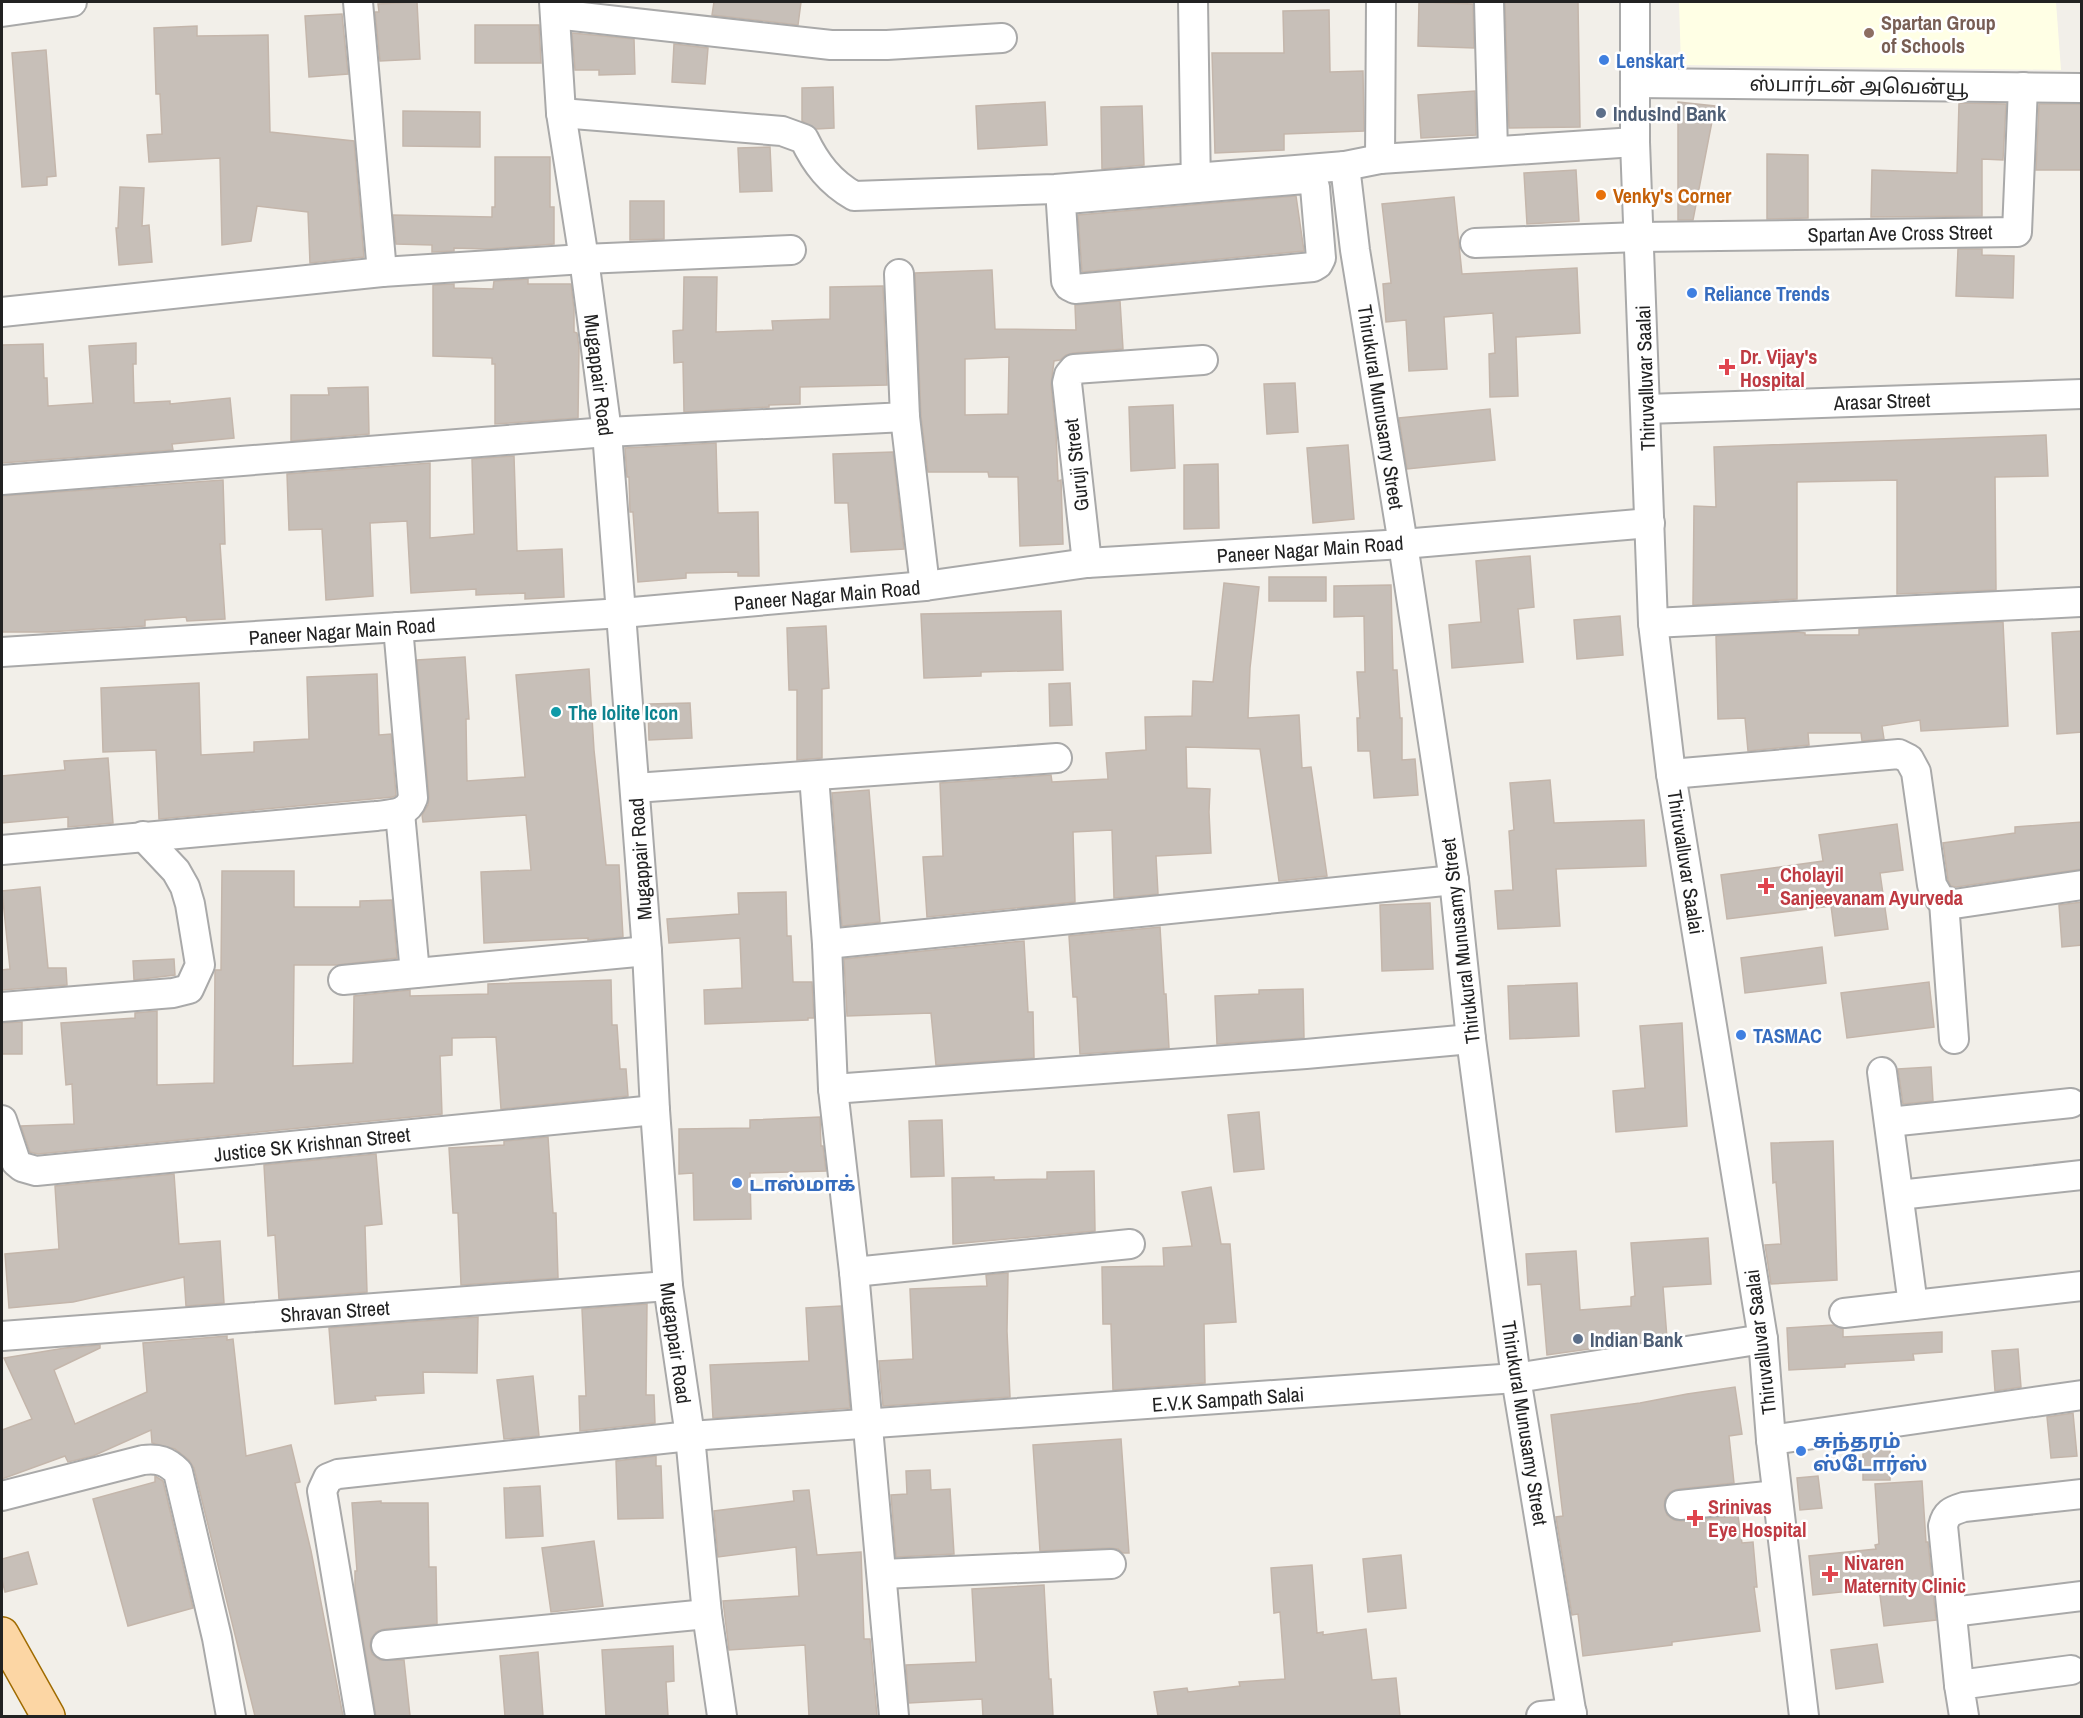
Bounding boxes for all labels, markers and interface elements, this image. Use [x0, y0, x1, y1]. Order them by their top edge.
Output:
place label: Spartan Group of Schools [1881, 9, 1996, 59]
marker: Spartan Group of Schools [1862, 26, 1876, 40]
place label: Lenskart [1616, 47, 1685, 74]
marker: Lenskart [1597, 53, 1611, 67]
street label: ஸ்பார்டன் அவென்யூ [1749, 70, 1969, 101]
place label: IndusInd Bank [1613, 100, 1727, 127]
marker: IndusInd Bank [1594, 106, 1608, 120]
place label: Venky's Corner [1613, 182, 1732, 209]
marker: Venky's Corner [1594, 188, 1608, 202]
street label: Spartan Ave Cross Street [1807, 218, 1993, 248]
place label: Reliance Trends [1704, 280, 1830, 307]
marker: Reliance Trends [1685, 286, 1699, 300]
street label: Thirukural Munusamy Street [1351, 303, 1411, 512]
street label: Thiruvalluvar Saalai [1629, 305, 1661, 451]
street label: Mugappair Road [578, 313, 620, 437]
place label: Dr. Vijay's Hospital [1740, 343, 1817, 393]
marker: Dr. Vijay's Hospital [1718, 358, 1736, 376]
street label: Arasar Street [1832, 386, 1931, 416]
street label: Guruji Street [1057, 417, 1095, 513]
street label: Paneer Nagar Main Road [1216, 529, 1404, 569]
street label: Paneer Nagar Main Road [733, 573, 921, 617]
street label: Paneer Nagar Main Road [248, 611, 436, 651]
place label: The Iolite Icon [568, 699, 678, 726]
marker: The Iolite Icon [549, 705, 563, 719]
street label: Thiruvalluvar Saalai [1661, 788, 1711, 936]
street label: Mugappair Road [622, 797, 658, 921]
street label: Thirukural Munusamy Street [1434, 836, 1486, 1045]
place label: Cholayil Sanjeevanam Ayurveda [1780, 861, 1963, 911]
marker: Cholayil Sanjeevanam Ayurveda [1757, 877, 1775, 895]
place label: TASMAC [1753, 1022, 1822, 1049]
marker: TASMAC [1734, 1028, 1748, 1042]
street label: Justice SK Krishnan Street [213, 1120, 412, 1168]
place label: டாஸ்மாக் [749, 1170, 856, 1197]
marker: டாஸ்மாக் [730, 1176, 744, 1190]
street label: Thiruvalluvar Saalai [1738, 1268, 1782, 1416]
street label: Mugappair Road [654, 1281, 698, 1405]
street label: Shravan Street [279, 1294, 391, 1328]
street label: Thirukural Munusamy Street [1495, 1319, 1555, 1528]
place label: Indian Bank [1590, 1326, 1684, 1353]
marker: Indian Bank [1571, 1332, 1585, 1346]
street label: E.V.K Sampath Salai [1151, 1380, 1305, 1418]
place label: சுந்தரம் ஸ்டோர்ஸ் [1813, 1427, 1927, 1477]
marker: சுந்தரம் ஸ்டோர்ஸ் [1794, 1444, 1808, 1458]
place label: Srinivas Eye Hospital [1708, 1493, 1806, 1543]
marker: Srinivas Eye Hospital [1686, 1509, 1704, 1527]
place label: Nivaren Maternity Clinic [1844, 1549, 1966, 1599]
marker: Nivaren Maternity Clinic [1821, 1565, 1839, 1583]

